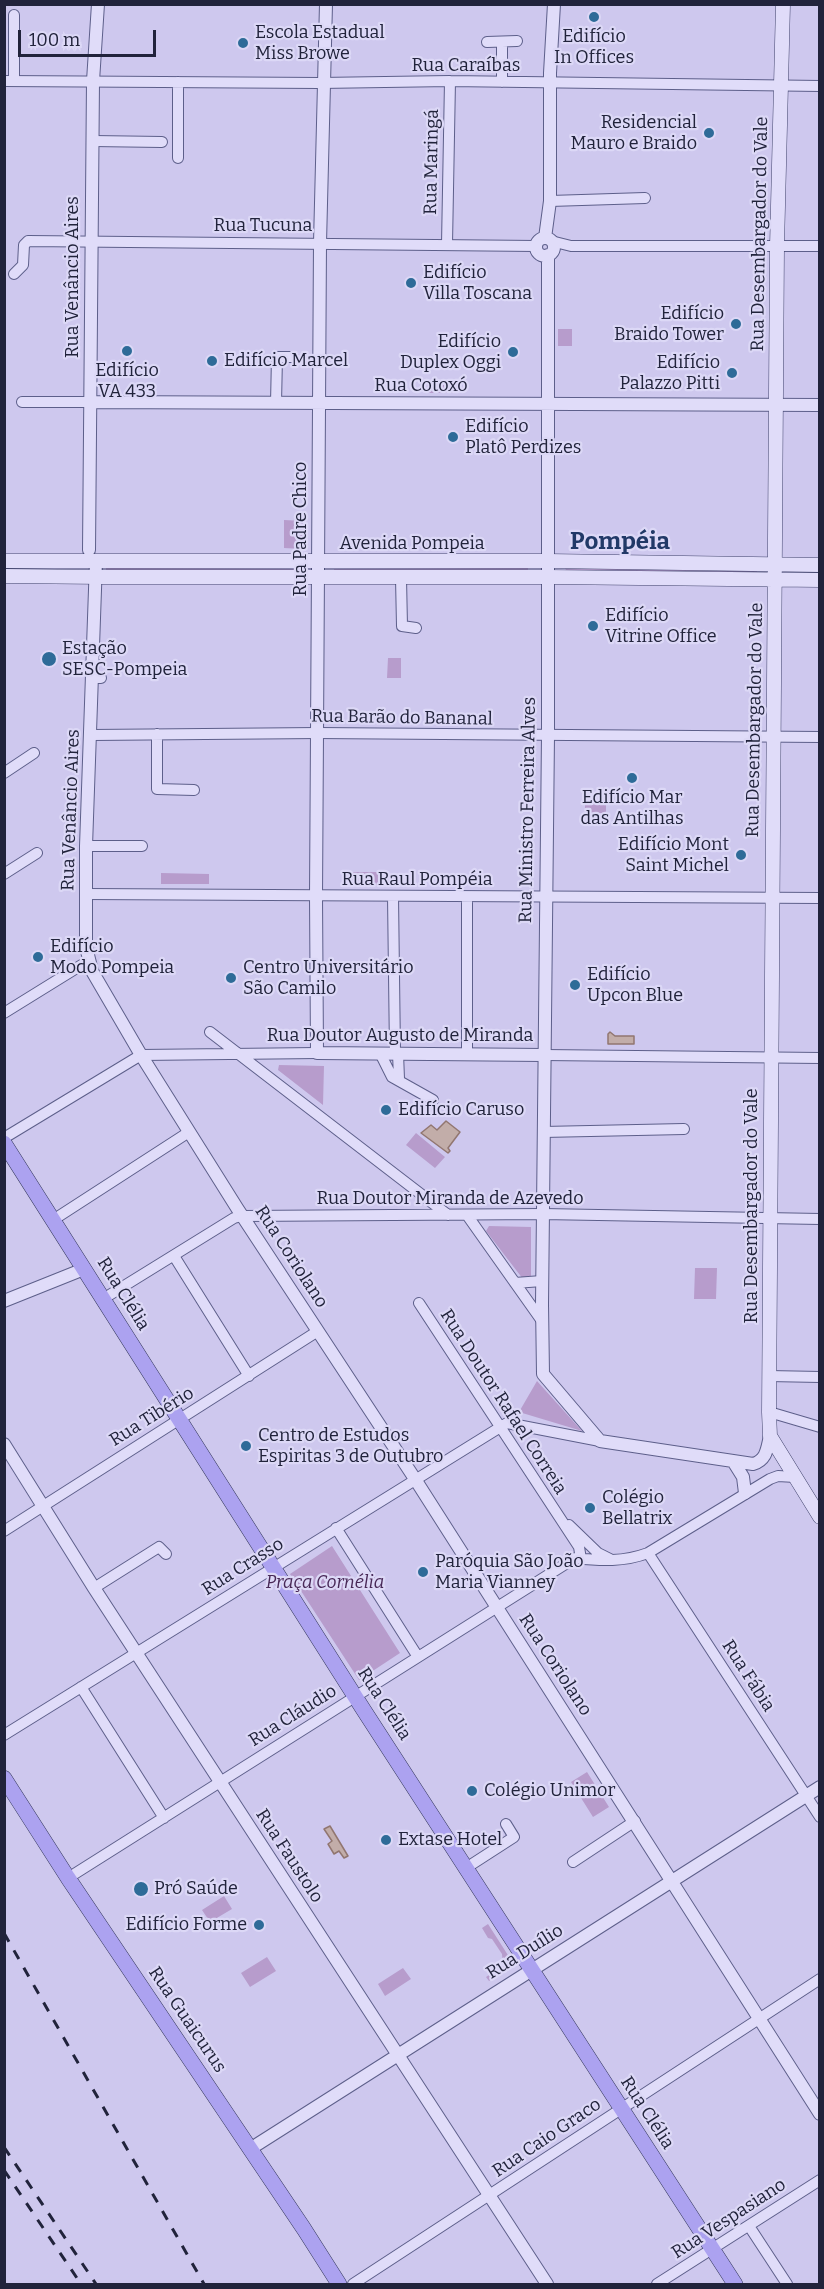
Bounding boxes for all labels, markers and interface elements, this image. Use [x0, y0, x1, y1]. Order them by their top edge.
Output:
marker: Edifício In Offices [587, 10, 601, 24]
scale bar [21, 18, 159, 56]
place label: Escola Estadual Miss Browe [255, 22, 385, 64]
place label: Edifício In Offices [554, 26, 634, 68]
text: 100 m [29, 29, 80, 51]
marker: Escola Estadual Miss Browe [236, 36, 250, 50]
street label: Rua Caraíbas [412, 55, 520, 77]
street label: Rua Maringá [420, 109, 444, 215]
place label: Residencial Mauro e Braido [570, 112, 697, 154]
street label: Rua Desembargador do Vale [747, 116, 773, 352]
marker: Residencial Mauro e Braido [702, 126, 716, 140]
street label: Rua Venâncio Aires [62, 196, 84, 358]
street label: Rua Tucuna [214, 215, 312, 237]
place label: Edifício Villa Toscana [423, 262, 532, 304]
marker: Edifício Villa Toscana [404, 276, 418, 290]
place label: Edifício Braido Tower [614, 303, 724, 346]
marker: Edifício Braido Tower [729, 317, 743, 331]
place label: Edifício Duplex Oggi [400, 331, 501, 374]
marker: Edifício VA 433 [120, 344, 134, 358]
marker: Edifício Duplex Oggi [506, 345, 520, 359]
place label: Edifício Marcel [224, 350, 348, 372]
place label: Edifício Palazzo Pitti [620, 352, 720, 394]
marker: Edifício Marcel [205, 354, 219, 368]
place label: Edifício VA 433 [95, 360, 159, 403]
marker: Edifício Palazzo Pitti [725, 366, 739, 380]
street label: Rua Cotoxó [374, 375, 468, 397]
place label: Edifício Platô Perdizes [465, 416, 581, 458]
marker: Edifício Platô Perdizes [446, 430, 460, 444]
street label: Rua Padre Chico [290, 462, 312, 596]
district label: Pompéia [570, 528, 670, 556]
street label: Avenida Pompeia [339, 533, 485, 555]
street label: Rua Desembargador do Vale [742, 602, 768, 838]
place label: Edifício Vitrine Office [605, 605, 717, 648]
marker: Edifício Vitrine Office [586, 619, 600, 633]
place label: Estação SESC-Pompeia [62, 638, 187, 680]
marker: Estação SESC-Pompeia [40, 650, 58, 668]
street label: Rua Ministro Ferreira Alves [515, 697, 541, 923]
street label: Rua Barão do Bananal [311, 706, 493, 730]
street label: Rua Venâncio Aires [57, 729, 85, 891]
marker: Edifício Mar das Antilhas [625, 771, 639, 785]
place label: Edifício Mar das Antilhas [581, 787, 683, 830]
place label: Edifício Mont Saint Michel [618, 834, 729, 876]
marker: Edifício Mont Saint Michel [734, 848, 748, 862]
street label: Rua Raul Pompéia [342, 869, 492, 891]
place label: Edifício Modo Pompeia [50, 936, 174, 978]
marker: Edifício Modo Pompeia [31, 950, 45, 964]
place label: Centro Universitário São Camilo [243, 957, 414, 1000]
place label: Edifício Upcon Blue [587, 964, 683, 1006]
marker: Centro Universitário São Camilo [224, 971, 238, 985]
marker: Edifício Upcon Blue [568, 978, 582, 992]
street label: Rua Doutor Augusto de Miranda [267, 1025, 533, 1047]
street label: Rua Desembargador do Vale [741, 1088, 763, 1324]
place label: Edifício Caruso [398, 1099, 524, 1121]
marker: Edifício Caruso [379, 1103, 393, 1117]
street label: Rua Doutor Miranda de Azevedo [316, 1188, 584, 1210]
street label: Rua Coriolano [250, 1202, 332, 1312]
street label: Rua Clélia [92, 1253, 154, 1335]
street label: Rua Doutor Rafael Correia [435, 1305, 571, 1499]
street label: Rua Tibério [106, 1383, 198, 1451]
place label: Centro de Estudos Espiritas 3 de Outubro [258, 1425, 443, 1468]
marker: Centro de Estudos Espiritas 3 de Outubro [239, 1439, 253, 1453]
place label: Colégio Bellatrix [602, 1487, 672, 1530]
marker: Colégio Bellatrix [583, 1501, 597, 1515]
street label: Rua Crasso [198, 1533, 288, 1601]
place label: Paróquia São João Maria Vianney [435, 1551, 584, 1594]
marker: Paróquia São João Maria Vianney [416, 1565, 430, 1579]
park label: Praça Cornélia [266, 1572, 384, 1594]
street label: Rua Coriolano [514, 1610, 596, 1720]
street label: Rua Fábia [717, 1636, 779, 1716]
street label: Rua Clélia [352, 1664, 416, 1744]
street label: Rua Cláudio [245, 1680, 341, 1752]
place label: Colégio Unimor [484, 1780, 615, 1802]
marker: Colégio Unimor [465, 1784, 479, 1798]
street label: Rua Faustolo [251, 1805, 327, 1907]
place label: Extase Hotel [398, 1829, 502, 1851]
marker: Extase Hotel [379, 1833, 393, 1847]
place label: Pró Saúde [154, 1878, 238, 1900]
marker: Pró Saúde [132, 1880, 150, 1898]
place label: Edifício Forme [125, 1914, 247, 1936]
marker: Edifício Forme [252, 1918, 266, 1932]
street label: Rua Duílio [483, 1920, 567, 1984]
street label: Rua Guaicurus [144, 1963, 230, 2077]
street label: Rua Clélia [615, 2073, 679, 2153]
street label: Rua Caio Graco [489, 2094, 605, 2182]
street label: Rua Vespasiano [668, 2174, 790, 2264]

